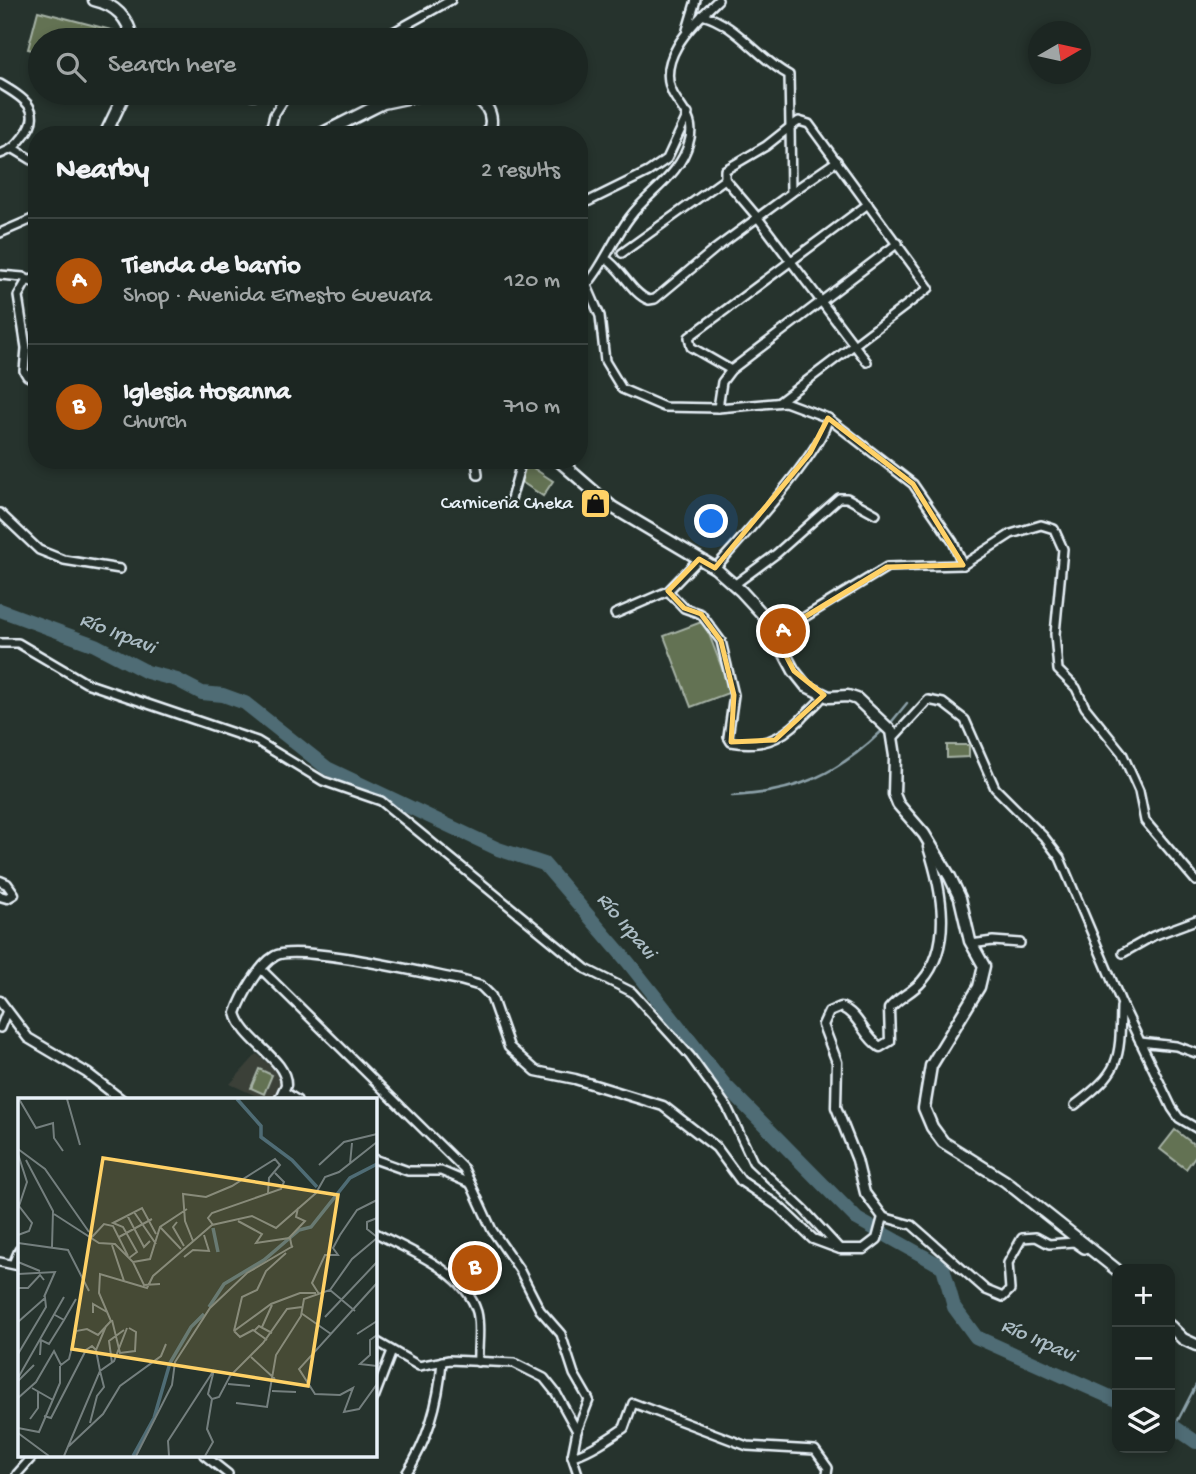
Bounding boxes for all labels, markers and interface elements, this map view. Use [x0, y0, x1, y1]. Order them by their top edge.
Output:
north arrow [1028, 21, 1091, 84]
search box [28, 28, 588, 105]
icon: search [52, 48, 90, 86]
text: Search here [108, 51, 236, 82]
text: Nearby [56, 154, 149, 189]
text: 2 results [481, 158, 560, 185]
text: Tienda de barrio [123, 252, 301, 283]
text: A [72, 268, 86, 295]
text: 120 m [505, 268, 560, 295]
text: Shop · Avenida Ernesto Guevara [123, 283, 432, 310]
text: Iglesia Hosanna [123, 378, 290, 409]
text: B [73, 394, 85, 421]
text: 710 m [504, 394, 560, 421]
text: Church [123, 409, 187, 436]
shop icon: Carniceria Cheka [579, 487, 613, 521]
place label: Carniceria Cheka [441, 493, 574, 516]
your location [694, 504, 728, 538]
pin: A [760, 605, 806, 657]
water label: Río Irpavi [75, 608, 161, 662]
water label: Río Irpavi [590, 888, 662, 967]
inset map [18, 1098, 376, 1456]
pin: B [452, 1242, 498, 1294]
map controls [1112, 1264, 1175, 1453]
button: + [1112, 1264, 1175, 1327]
water label: Río Irpavi [997, 1314, 1082, 1371]
button: − [1112, 1327, 1175, 1390]
button: layers [1112, 1390, 1175, 1453]

